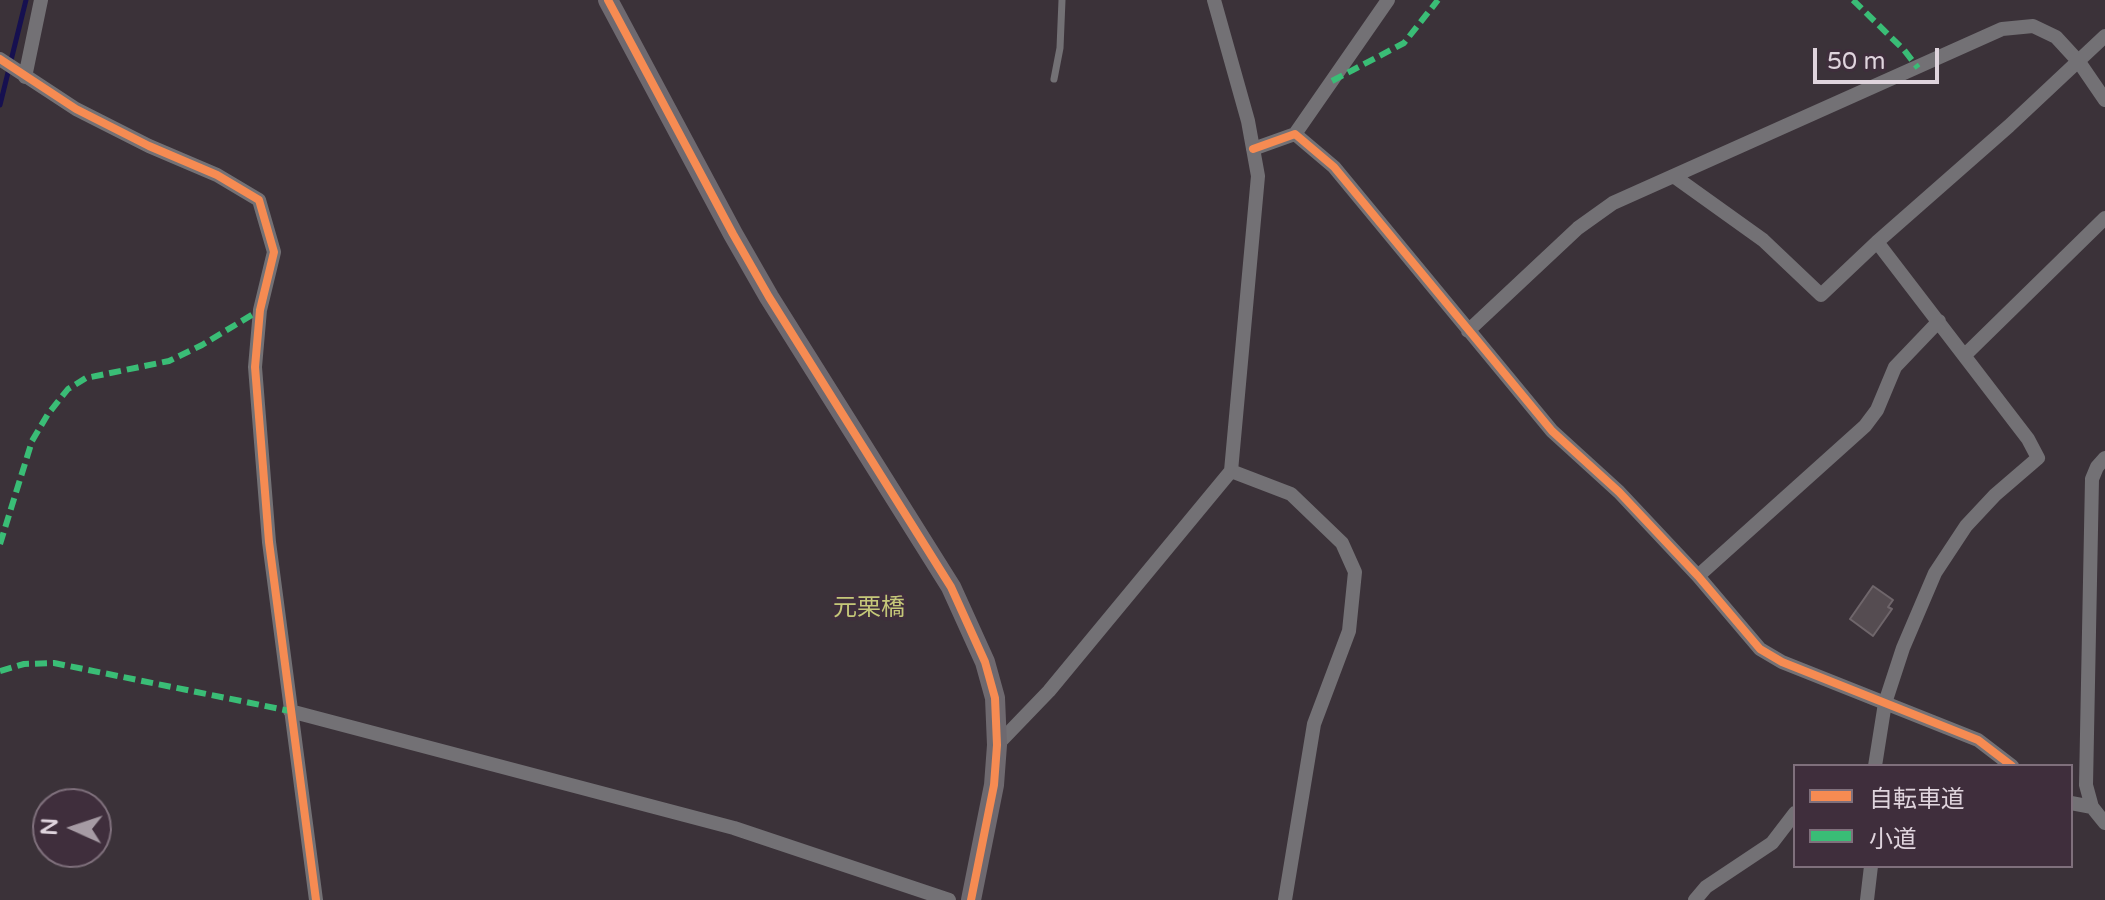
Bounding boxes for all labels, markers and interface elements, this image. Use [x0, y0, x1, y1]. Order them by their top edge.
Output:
scale bar [1817, 32, 1943, 82]
text: 50 m [1827, 47, 1885, 76]
district label: 元栗橋 [833, 595, 905, 623]
legend [1793, 764, 2073, 868]
text: 自転車道 [1869, 785, 1965, 814]
north arrow [32, 788, 112, 868]
text: N [37, 817, 63, 836]
text: 小道 [1869, 825, 1917, 854]

